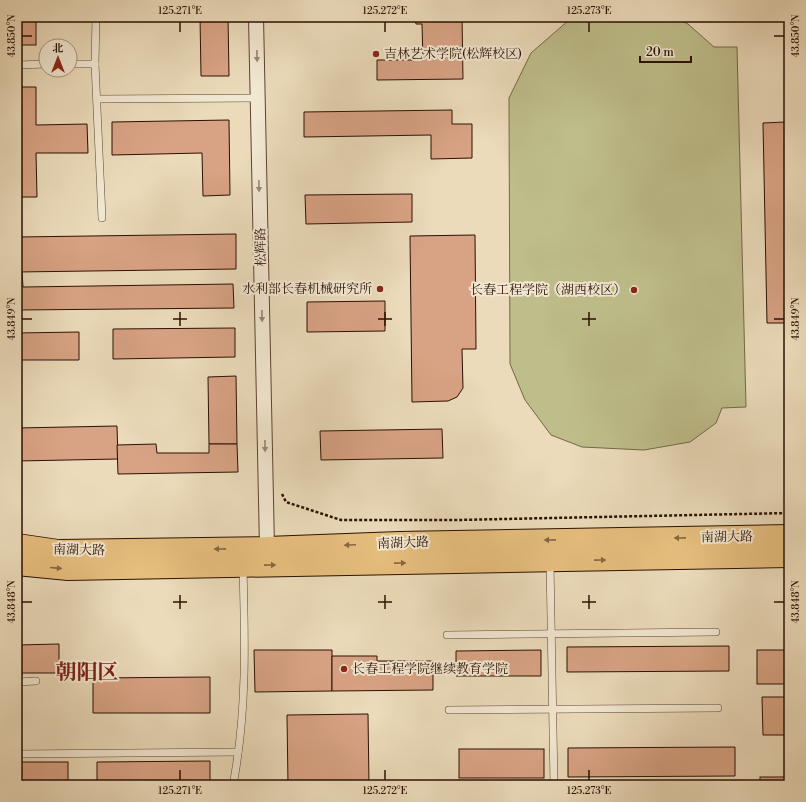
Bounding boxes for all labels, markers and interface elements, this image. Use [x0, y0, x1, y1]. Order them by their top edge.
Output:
text: 125.271°E [158, 5, 202, 17]
text: 125.272°E [363, 5, 407, 17]
text: 125.273°E [567, 5, 611, 17]
text: 43.850°N [6, 14, 18, 58]
text: 43.850°N [790, 14, 802, 58]
north arrow [38, 38, 78, 78]
scale bar [640, 38, 691, 64]
text: 北 [53, 42, 64, 56]
text: 20 m [646, 45, 674, 60]
place label: 吉林艺术学院(松辉校区) [384, 46, 522, 62]
marker: 吉林艺术学院(松辉校区) [371, 49, 381, 59]
one-way arrow [253, 50, 260, 62]
one-way arrow [256, 180, 262, 193]
street label: 松辉路 [253, 227, 269, 267]
place label: 水利部长春机械研究所 [242, 281, 372, 297]
place label: 长春工程学院（湖西校区） [470, 282, 626, 298]
marker: 水利部长春机械研究所 [375, 284, 385, 294]
marker: 长春工程学院（湖西校区） [629, 285, 639, 295]
text: 43.849°N [6, 297, 18, 341]
text: 43.849°N [790, 297, 802, 341]
one-way arrow [259, 310, 265, 323]
one-way arrow [262, 440, 268, 453]
street label: 南湖大路 [701, 529, 753, 545]
street label: 南湖大路 [377, 534, 429, 552]
one-way arrow [673, 535, 686, 541]
one-way arrow [544, 537, 556, 544]
street label: 南湖大路 [53, 542, 105, 558]
one-way arrow [343, 542, 356, 548]
one-way arrow [213, 546, 226, 552]
one-way arrow [594, 557, 607, 563]
one-way arrow [394, 560, 407, 566]
one-way arrow [264, 562, 277, 568]
one-way arrow [50, 565, 62, 572]
text: 43.848°N [6, 580, 18, 624]
text: 43.848°N [790, 580, 802, 624]
district label: 朝阳区 [56, 660, 119, 686]
place label: 长春工程学院继续教育学院 [352, 661, 508, 677]
marker: 长春工程学院继续教育学院 [339, 664, 349, 674]
text: 125.271°E [158, 785, 202, 797]
text: 125.272°E [363, 785, 407, 797]
text: 125.273°E [567, 785, 611, 797]

